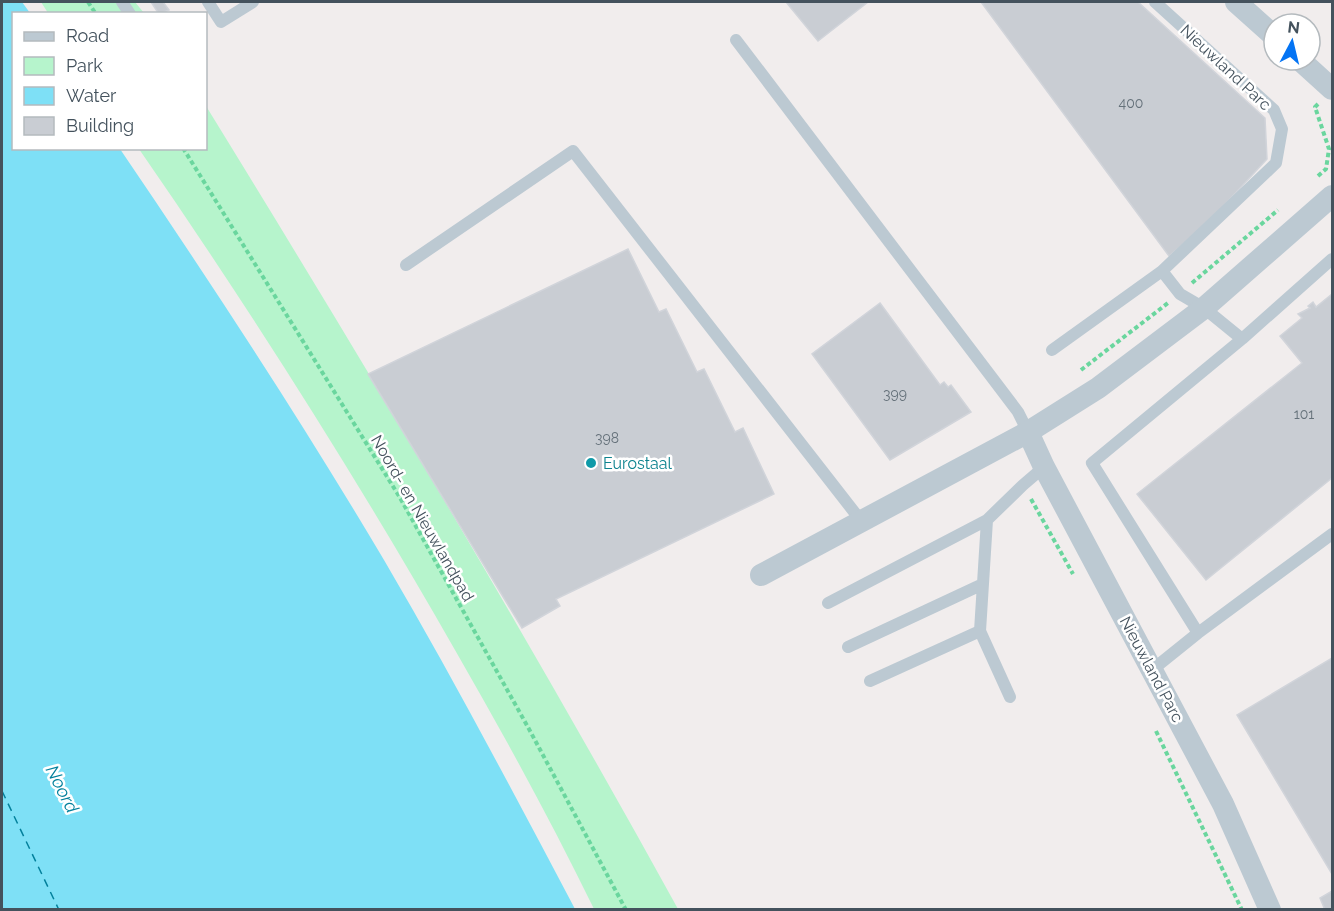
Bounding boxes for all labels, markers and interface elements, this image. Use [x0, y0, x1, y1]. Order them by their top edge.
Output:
legend [12, 12, 207, 150]
north arrow [1262, 12, 1322, 72]
text: N [1287, 17, 1301, 38]
street label: Nieuwland Parc [1176, 21, 1275, 114]
text: Road [66, 25, 109, 46]
text: Park [66, 55, 103, 76]
text: Water [66, 85, 117, 106]
house number: 400 [1119, 95, 1143, 111]
text: Building [66, 115, 134, 136]
house number: 399 [883, 386, 907, 402]
house number: 101 [1294, 406, 1314, 422]
house number: 398 [595, 430, 619, 446]
street label: Noord- en Nieuwlandpad [367, 432, 478, 605]
place label: Eurostaal [603, 454, 672, 473]
marker: Eurostaal [584, 456, 598, 470]
street label: Nieuwland Parc [1116, 613, 1187, 725]
water label: Noord [42, 762, 84, 817]

